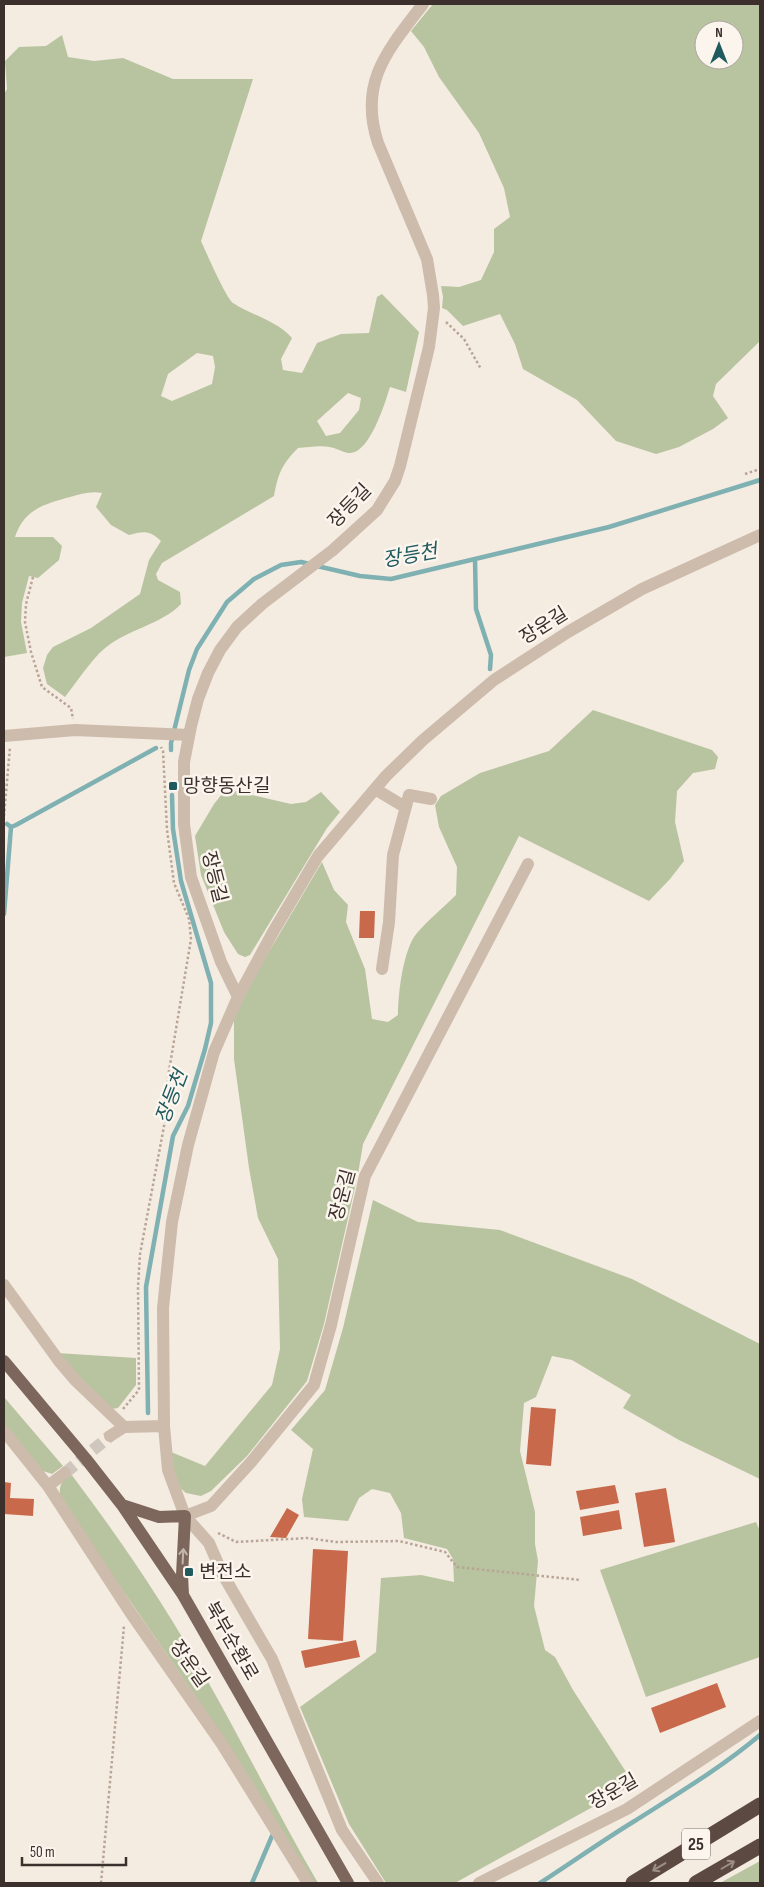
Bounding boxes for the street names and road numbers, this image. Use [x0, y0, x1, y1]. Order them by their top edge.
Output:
street label: 장등길 [324, 479, 376, 533]
street label: 장운길 [516, 602, 572, 650]
street label: 장등길 [196, 849, 232, 905]
street label: 장운길 [325, 1167, 361, 1223]
street label: 북부순환로 [199, 1597, 263, 1685]
street label: 장운길 [165, 1636, 213, 1692]
street label: 장운길 [586, 1769, 642, 1815]
road number: 25 [682, 1828, 710, 1860]

